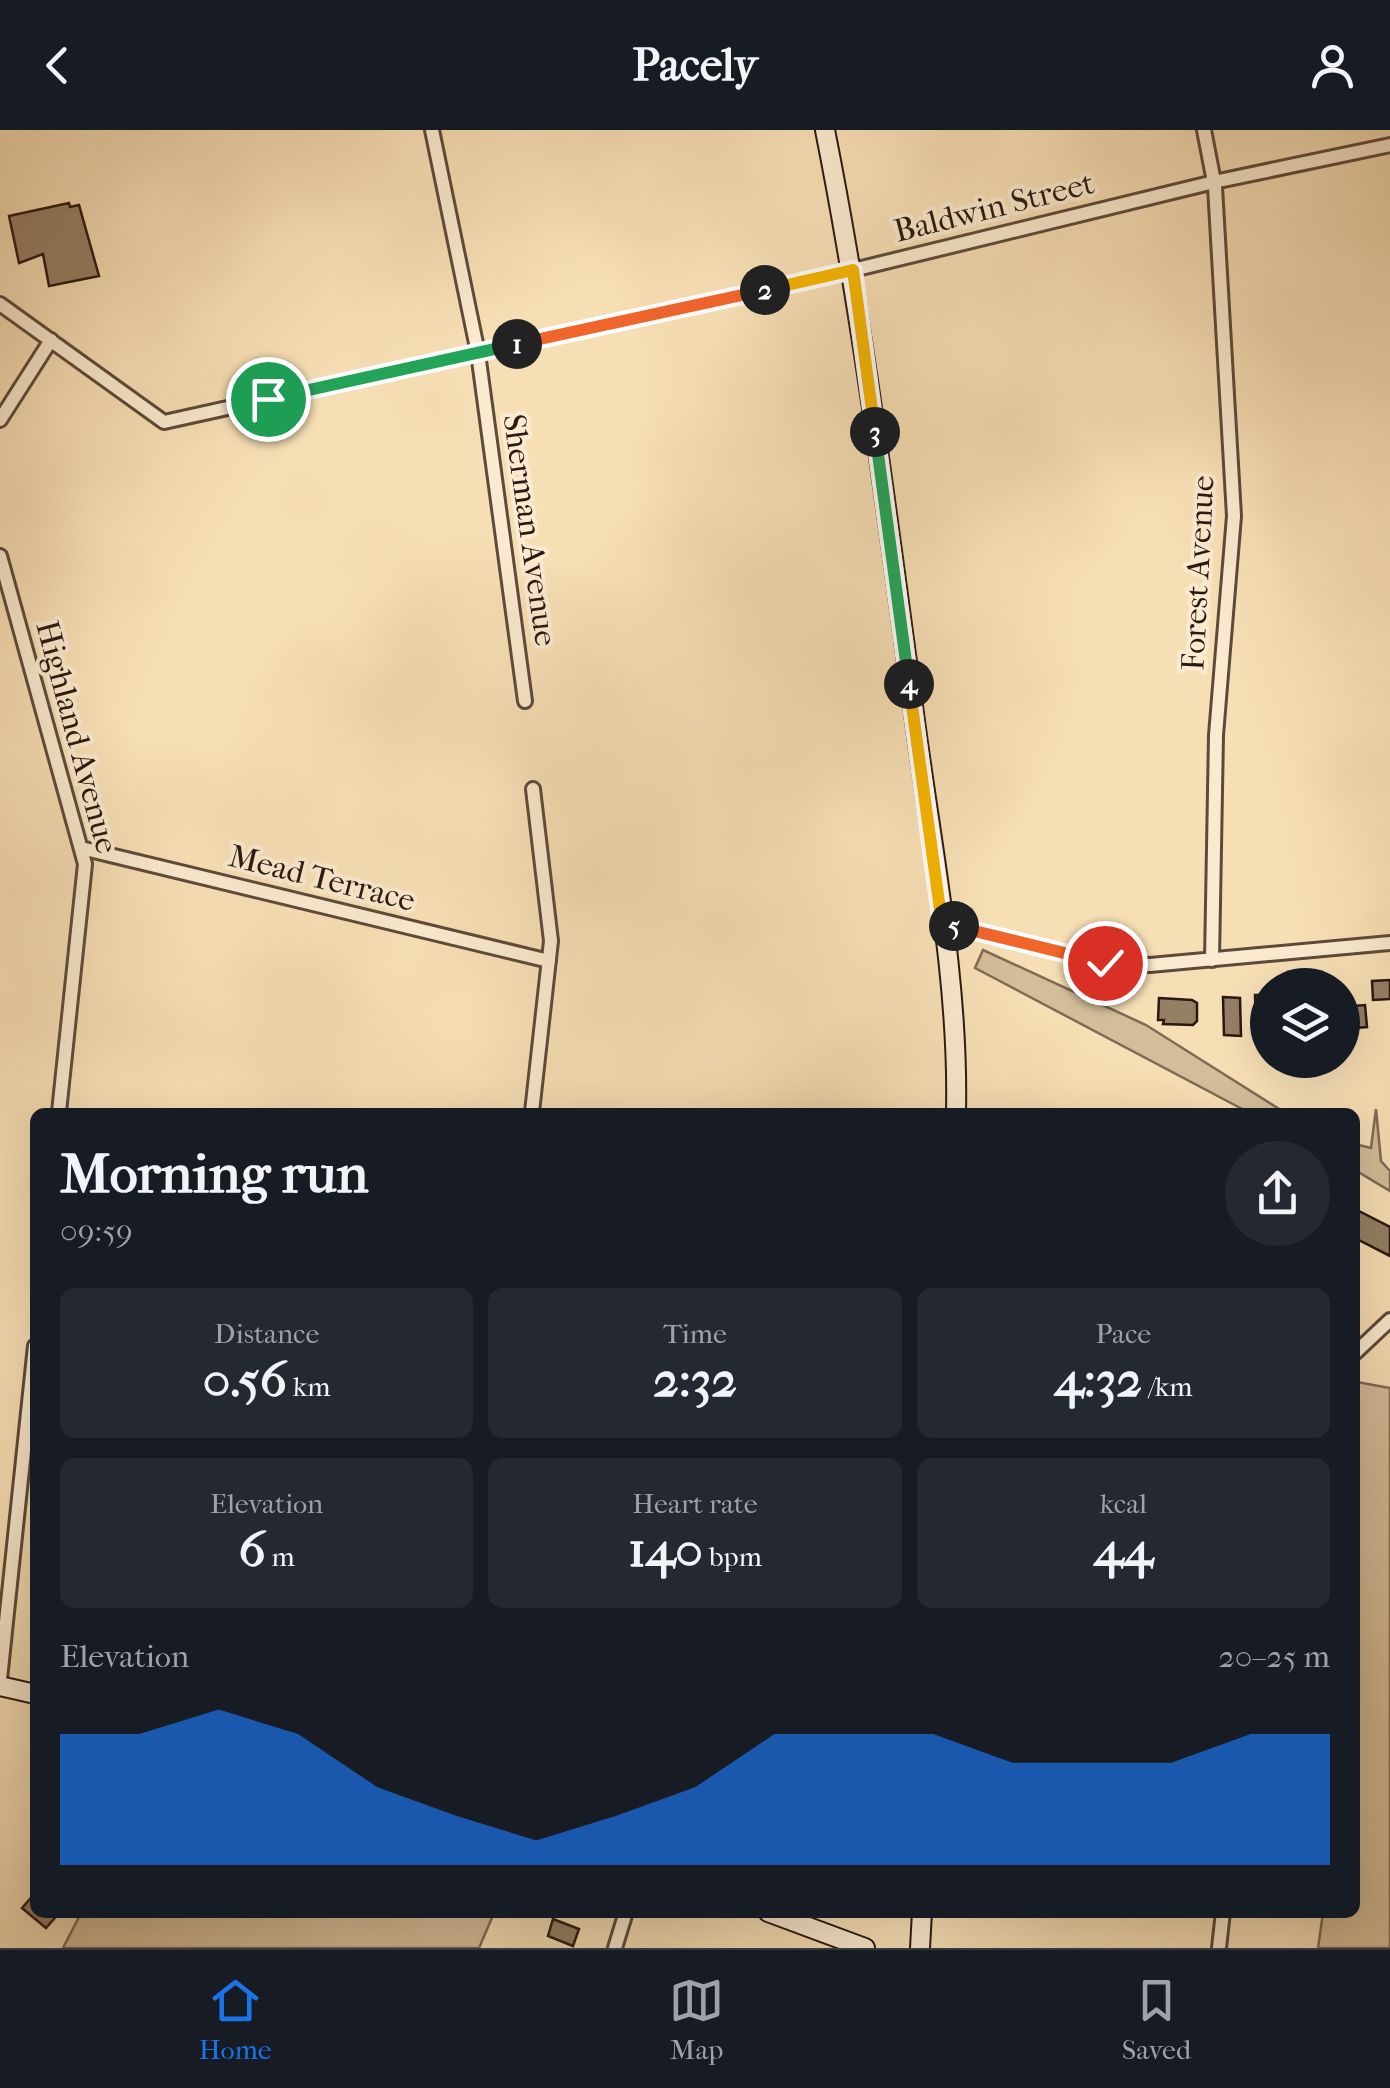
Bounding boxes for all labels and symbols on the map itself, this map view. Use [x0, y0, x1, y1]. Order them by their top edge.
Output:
street label: Baldwin Street [890, 164, 1098, 250]
pin: 2 [740, 265, 790, 315]
pin: 1 [492, 319, 542, 369]
pin [226, 357, 311, 442]
pin: 3 [850, 407, 900, 457]
street label: Sherman Avenue [495, 412, 565, 649]
street label: Forest Avenue [1174, 474, 1222, 672]
street label: Highland Avenue [28, 617, 126, 858]
pin: 4 [884, 659, 934, 709]
street label: Mead Terrace [225, 837, 419, 919]
pin: 5 [929, 901, 979, 951]
pin [1063, 921, 1148, 1006]

